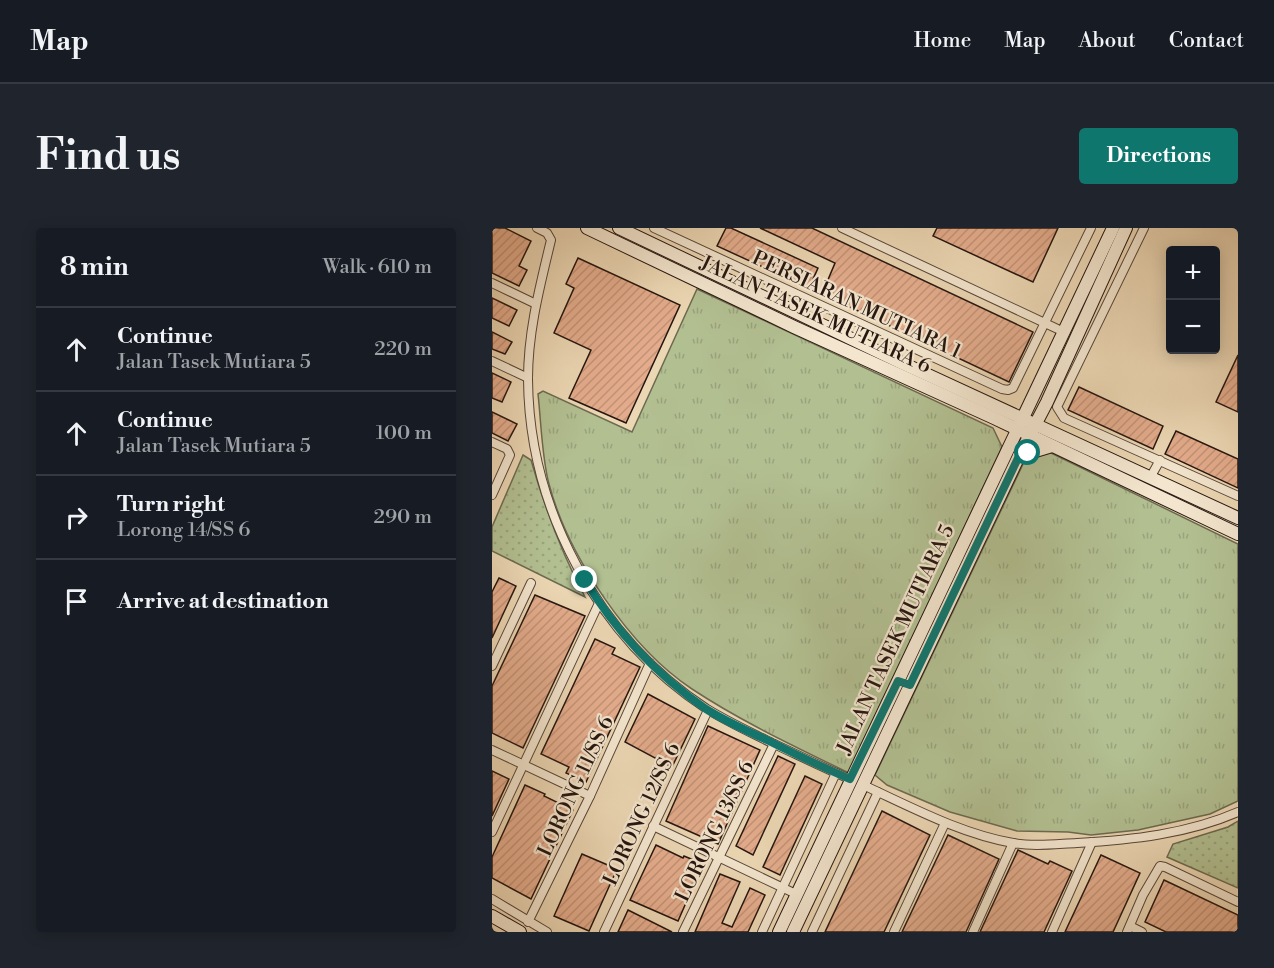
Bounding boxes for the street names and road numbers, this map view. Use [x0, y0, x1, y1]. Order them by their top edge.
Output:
street label: PERSIARAN MUTIARA 1 [748, 246, 965, 365]
street label: JALAN TASEK MUTIARA 6 [695, 250, 935, 380]
street label: JALAN TASEK MUTIARA 5 [832, 521, 961, 759]
street label: LORONG 11/SS 6 [533, 712, 620, 861]
street label: LORONG 12/SS 6 [598, 739, 686, 890]
street label: LORONG 13/SS 6 [670, 757, 760, 906]

